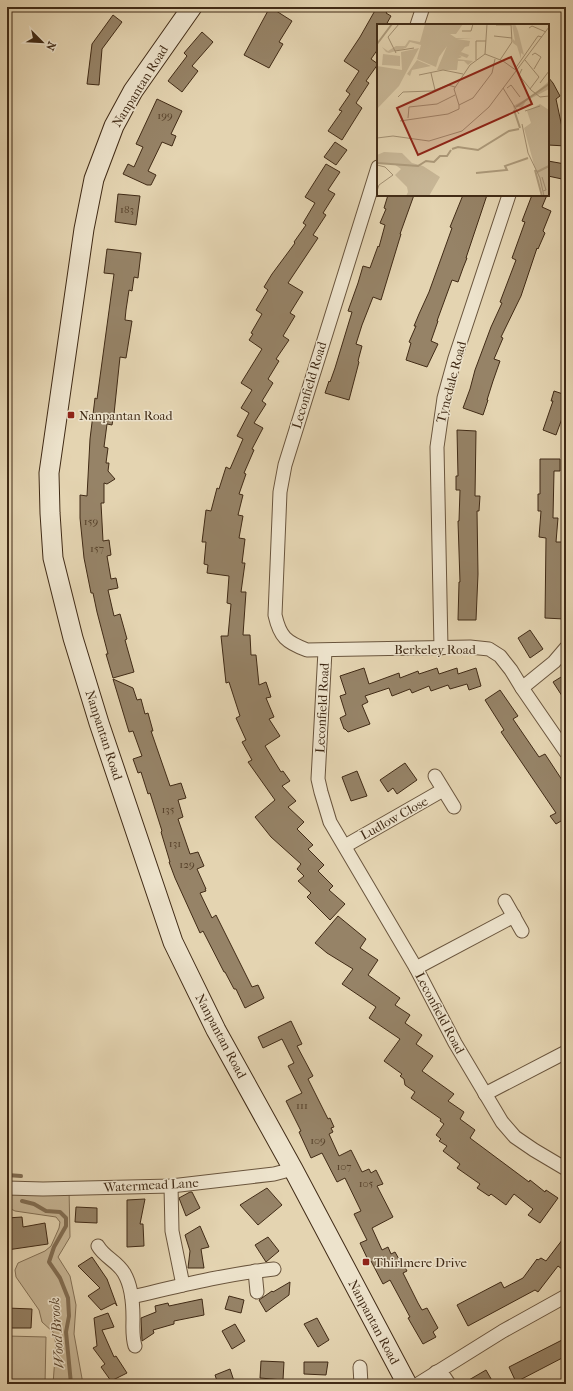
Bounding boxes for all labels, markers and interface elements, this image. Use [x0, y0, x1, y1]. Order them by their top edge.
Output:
north arrow [22, 22, 62, 62]
inset map [377, 24, 549, 196]
text: N [43, 39, 58, 53]
street label: Nanpantan Road [109, 42, 172, 130]
house number: 199 [157, 109, 173, 122]
house number: 183 [120, 203, 134, 216]
street label: Leconfield Road [289, 339, 330, 430]
street label: Tynedale Road [433, 339, 469, 425]
place label: Nanpantan Road [79, 408, 173, 423]
marker: Nanpantan Road [66, 410, 76, 420]
house number: 159 [84, 515, 98, 528]
house number: 157 [90, 542, 104, 555]
street label: Berkeley Road [394, 642, 477, 657]
street label: Leconfield Road [312, 662, 332, 753]
street label: Nanpantan Road [82, 688, 126, 783]
street label: Ludlow Close [358, 793, 431, 843]
house number: 135 [161, 803, 175, 816]
house number: 131 [169, 837, 181, 850]
house number: 129 [179, 858, 195, 871]
street label: Leconfield Road [412, 970, 468, 1057]
street label: Nanpantan Road [192, 991, 250, 1082]
house number: 111 [296, 1099, 308, 1112]
house number: 109 [310, 1134, 326, 1147]
house number: 107 [336, 1160, 352, 1173]
street label: Watermead Lane [102, 1175, 200, 1195]
house number: 105 [359, 1177, 374, 1190]
place label: Thirlmere Drive [374, 1255, 467, 1270]
marker: Thirlmere Drive [361, 1257, 371, 1267]
street label: Nanpantan Road [345, 1277, 403, 1368]
water label: Wood Brook [46, 1297, 68, 1369]

